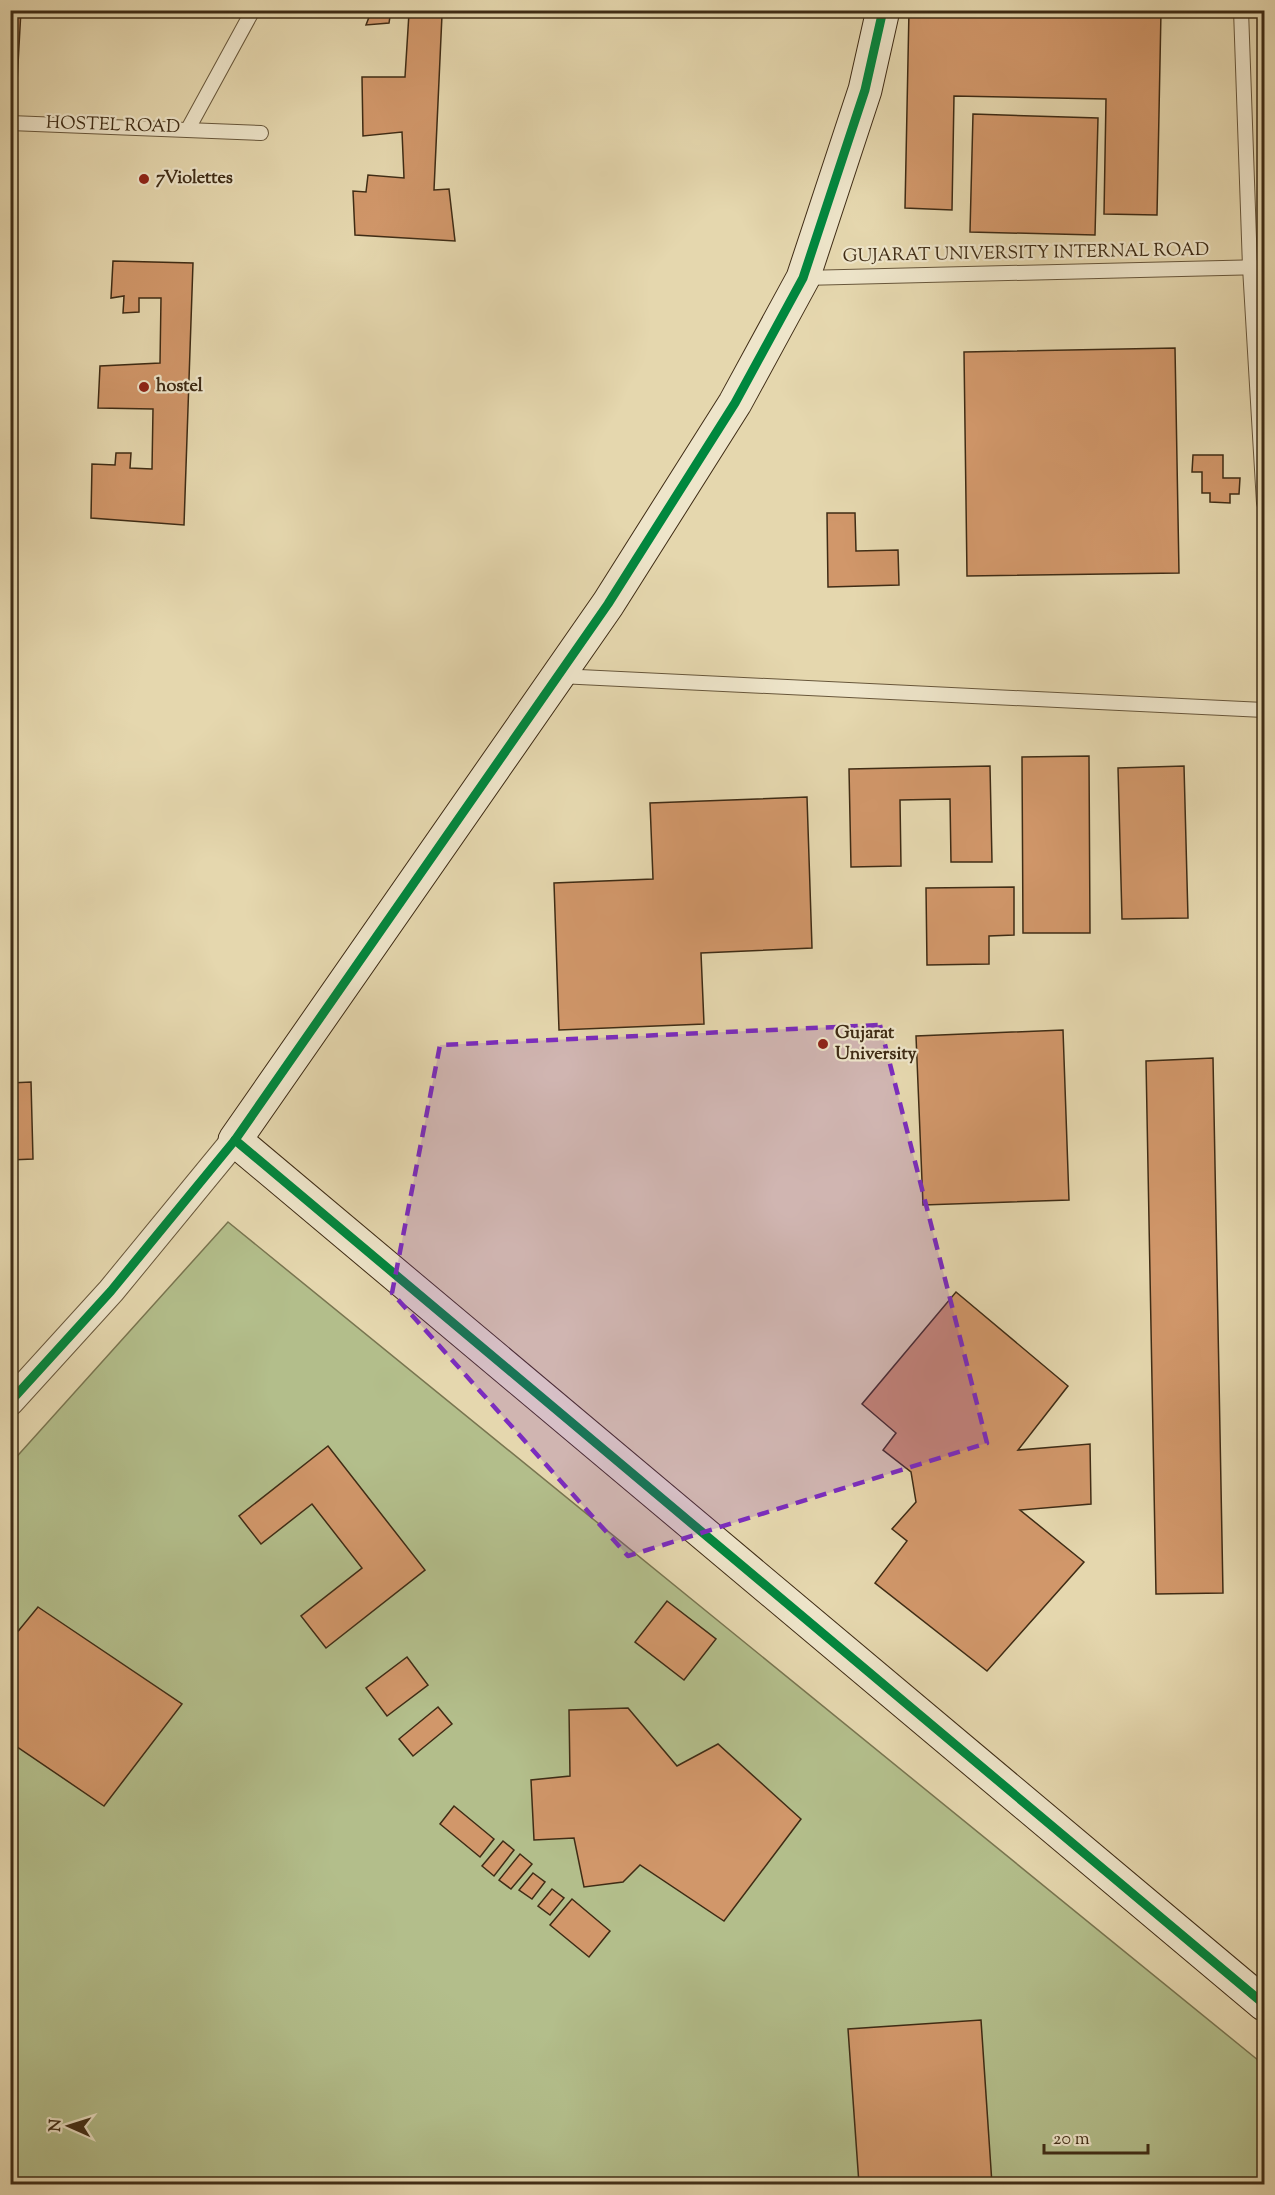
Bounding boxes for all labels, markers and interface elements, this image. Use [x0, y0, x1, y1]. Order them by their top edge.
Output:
street label: HOSTEL ROAD [45, 111, 181, 141]
place label: 7Violettes [156, 166, 233, 192]
marker: 7Violettes [137, 172, 151, 186]
street label: GUJARAT UNIVERSITY INTERNAL ROAD [843, 238, 1209, 270]
place label: hostel [156, 374, 204, 400]
marker: hostel [137, 380, 151, 394]
place label: Gujarat University [835, 1021, 917, 1068]
marker: Gujarat University [816, 1037, 830, 1051]
north arrow [39, 2096, 99, 2156]
scale bar [1044, 2117, 1148, 2155]
text: N [45, 2118, 68, 2132]
text: 20 m [1053, 2127, 1090, 2153]

